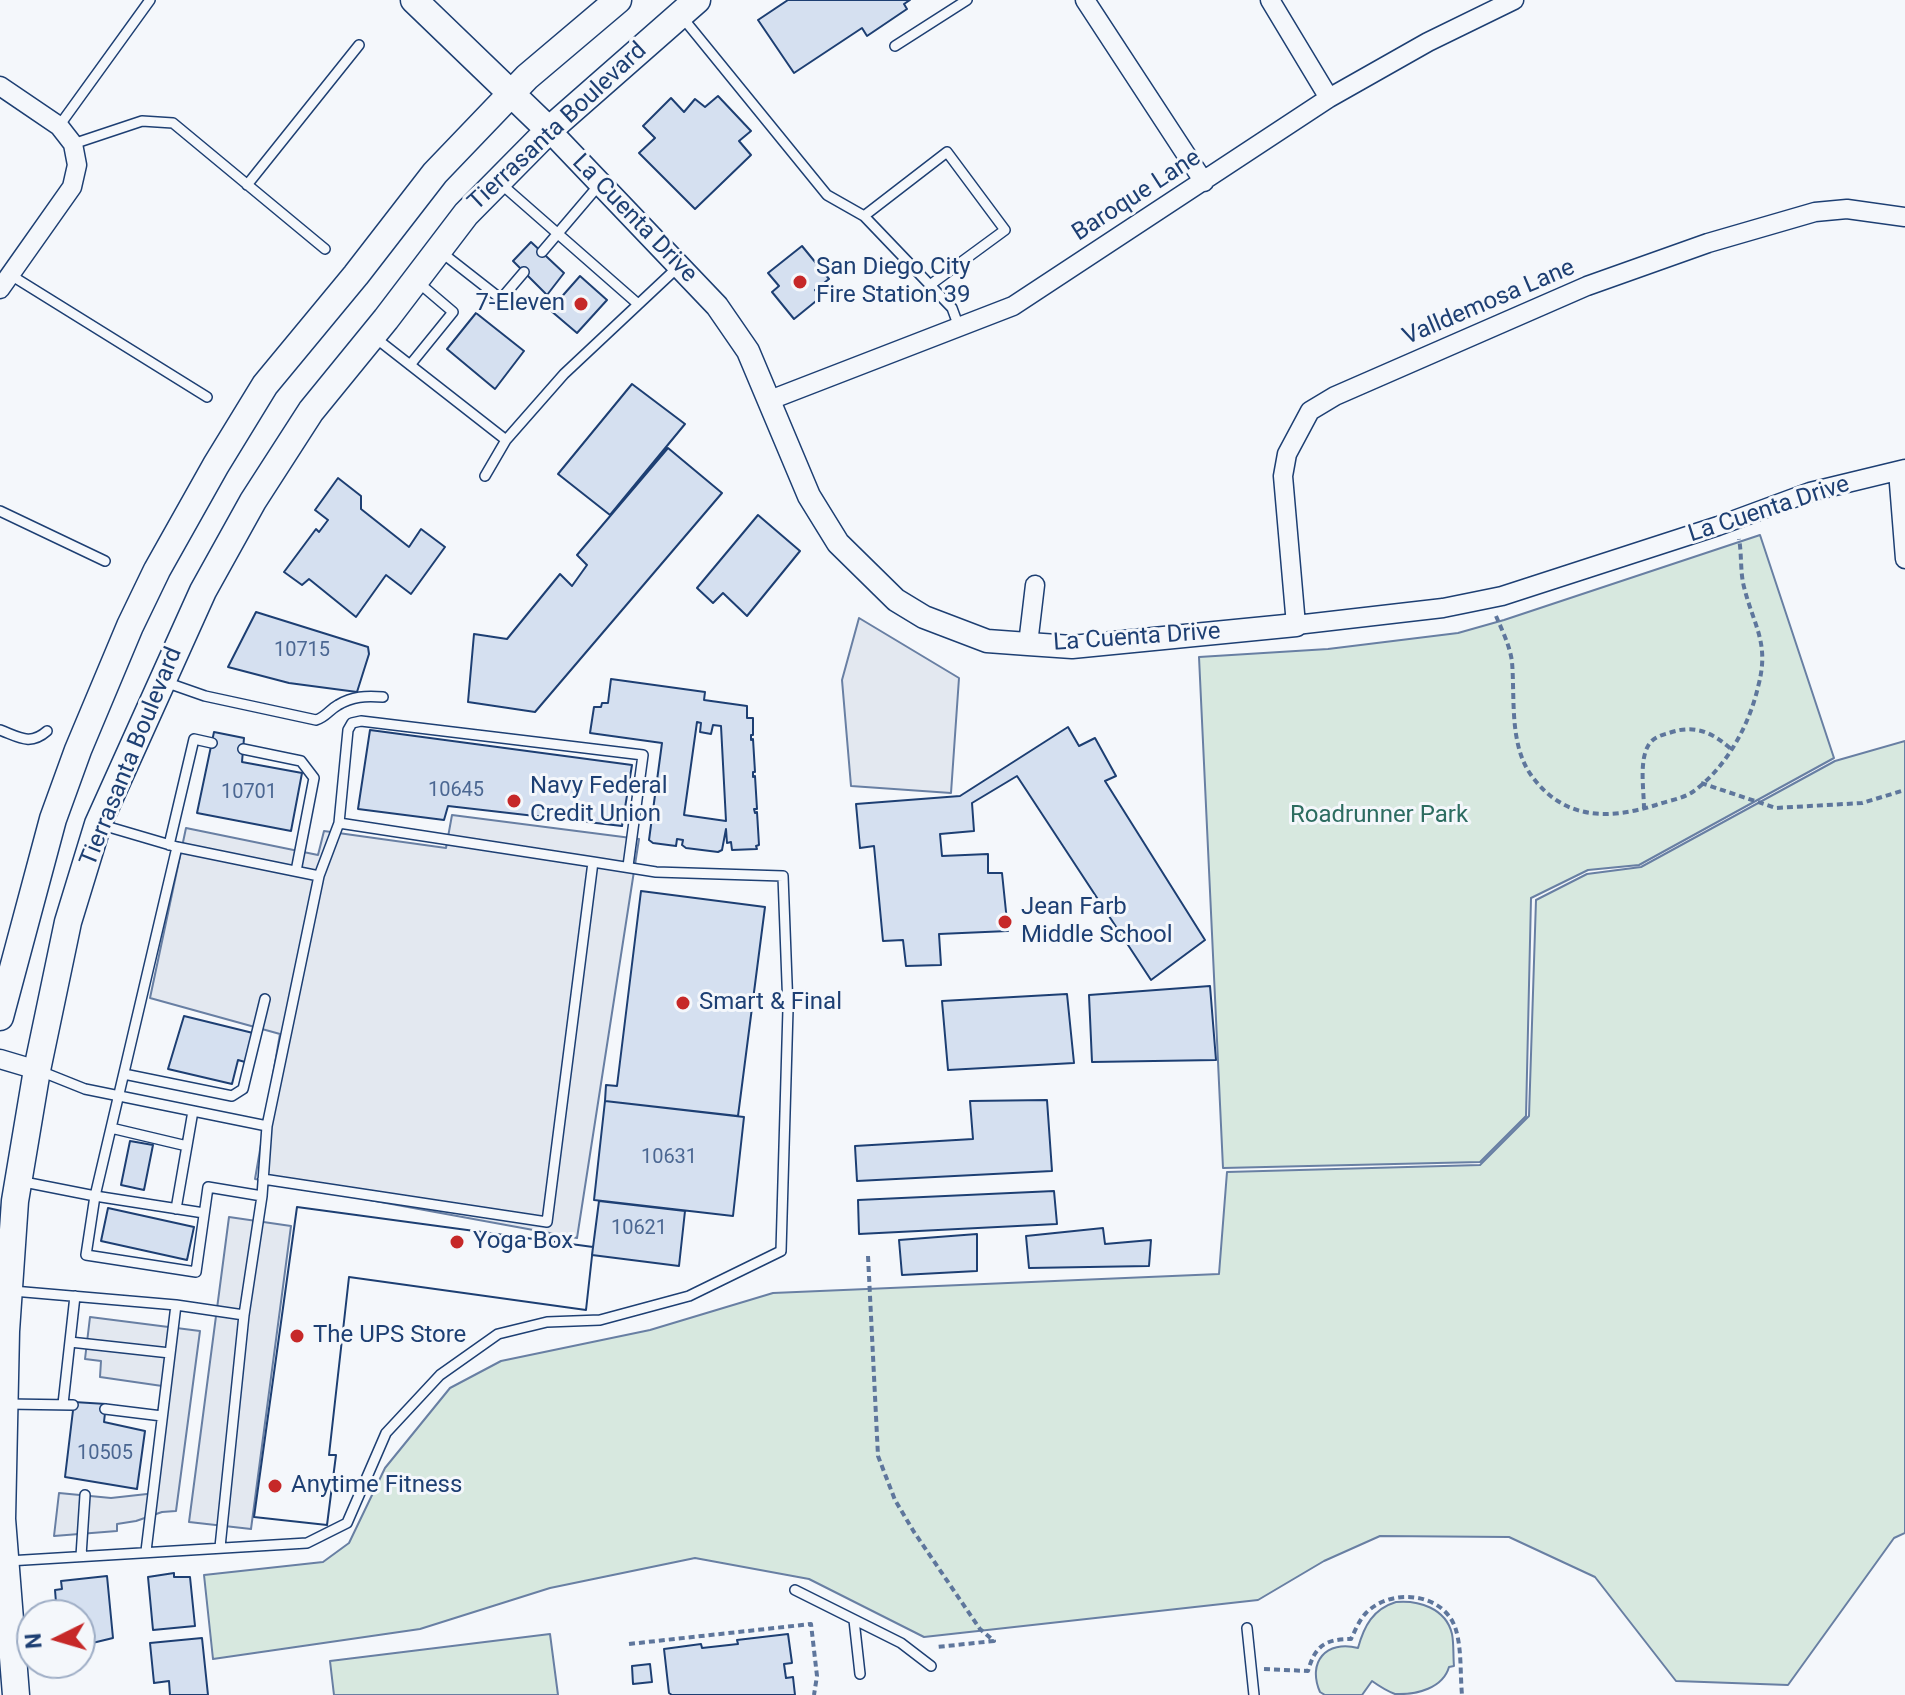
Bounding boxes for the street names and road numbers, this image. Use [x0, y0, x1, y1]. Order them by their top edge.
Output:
street label: Tierrasanta Boulevard [463, 37, 653, 217]
street label: Baroque Lane [1067, 144, 1207, 248]
street label: La Cuenta Drive [565, 149, 703, 289]
street label: Valldemosa Lane [1399, 254, 1579, 352]
street label: La Cuenta Drive [1685, 470, 1853, 550]
street label: La Cuenta Drive [1052, 618, 1222, 658]
street label: Tierrasanta Boulevard [75, 643, 189, 871]

